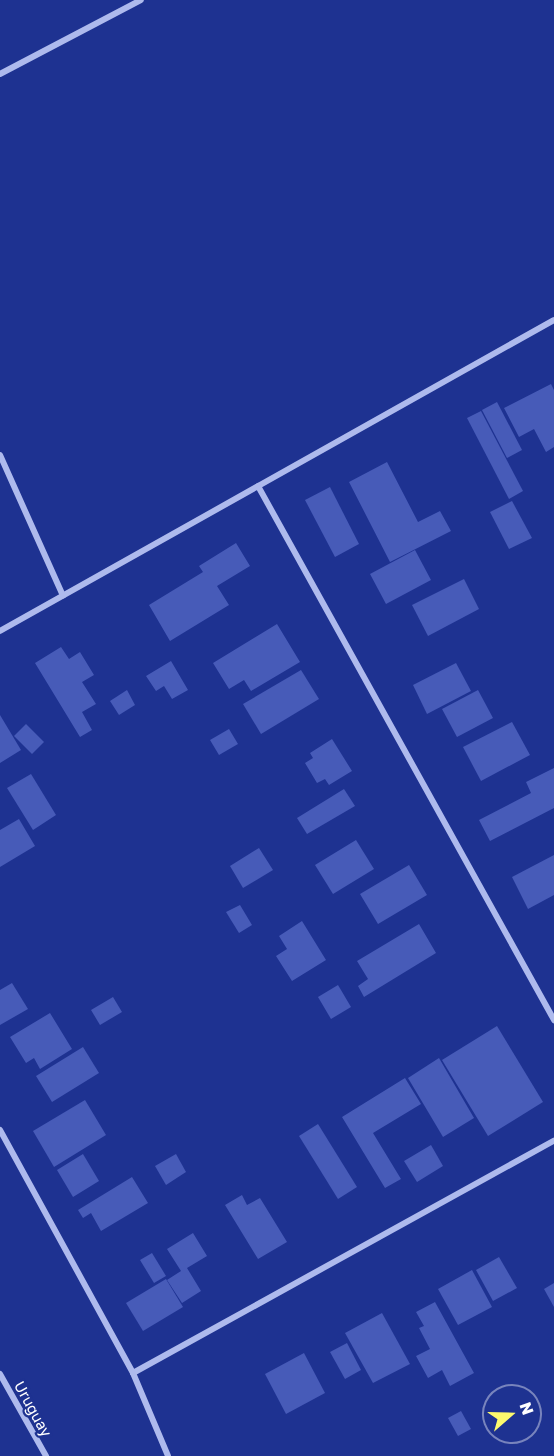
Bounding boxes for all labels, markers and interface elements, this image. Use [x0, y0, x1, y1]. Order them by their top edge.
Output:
street label: Uruguay [10, 1378, 56, 1440]
north arrow [482, 1384, 542, 1444]
text: N [516, 1399, 539, 1418]

